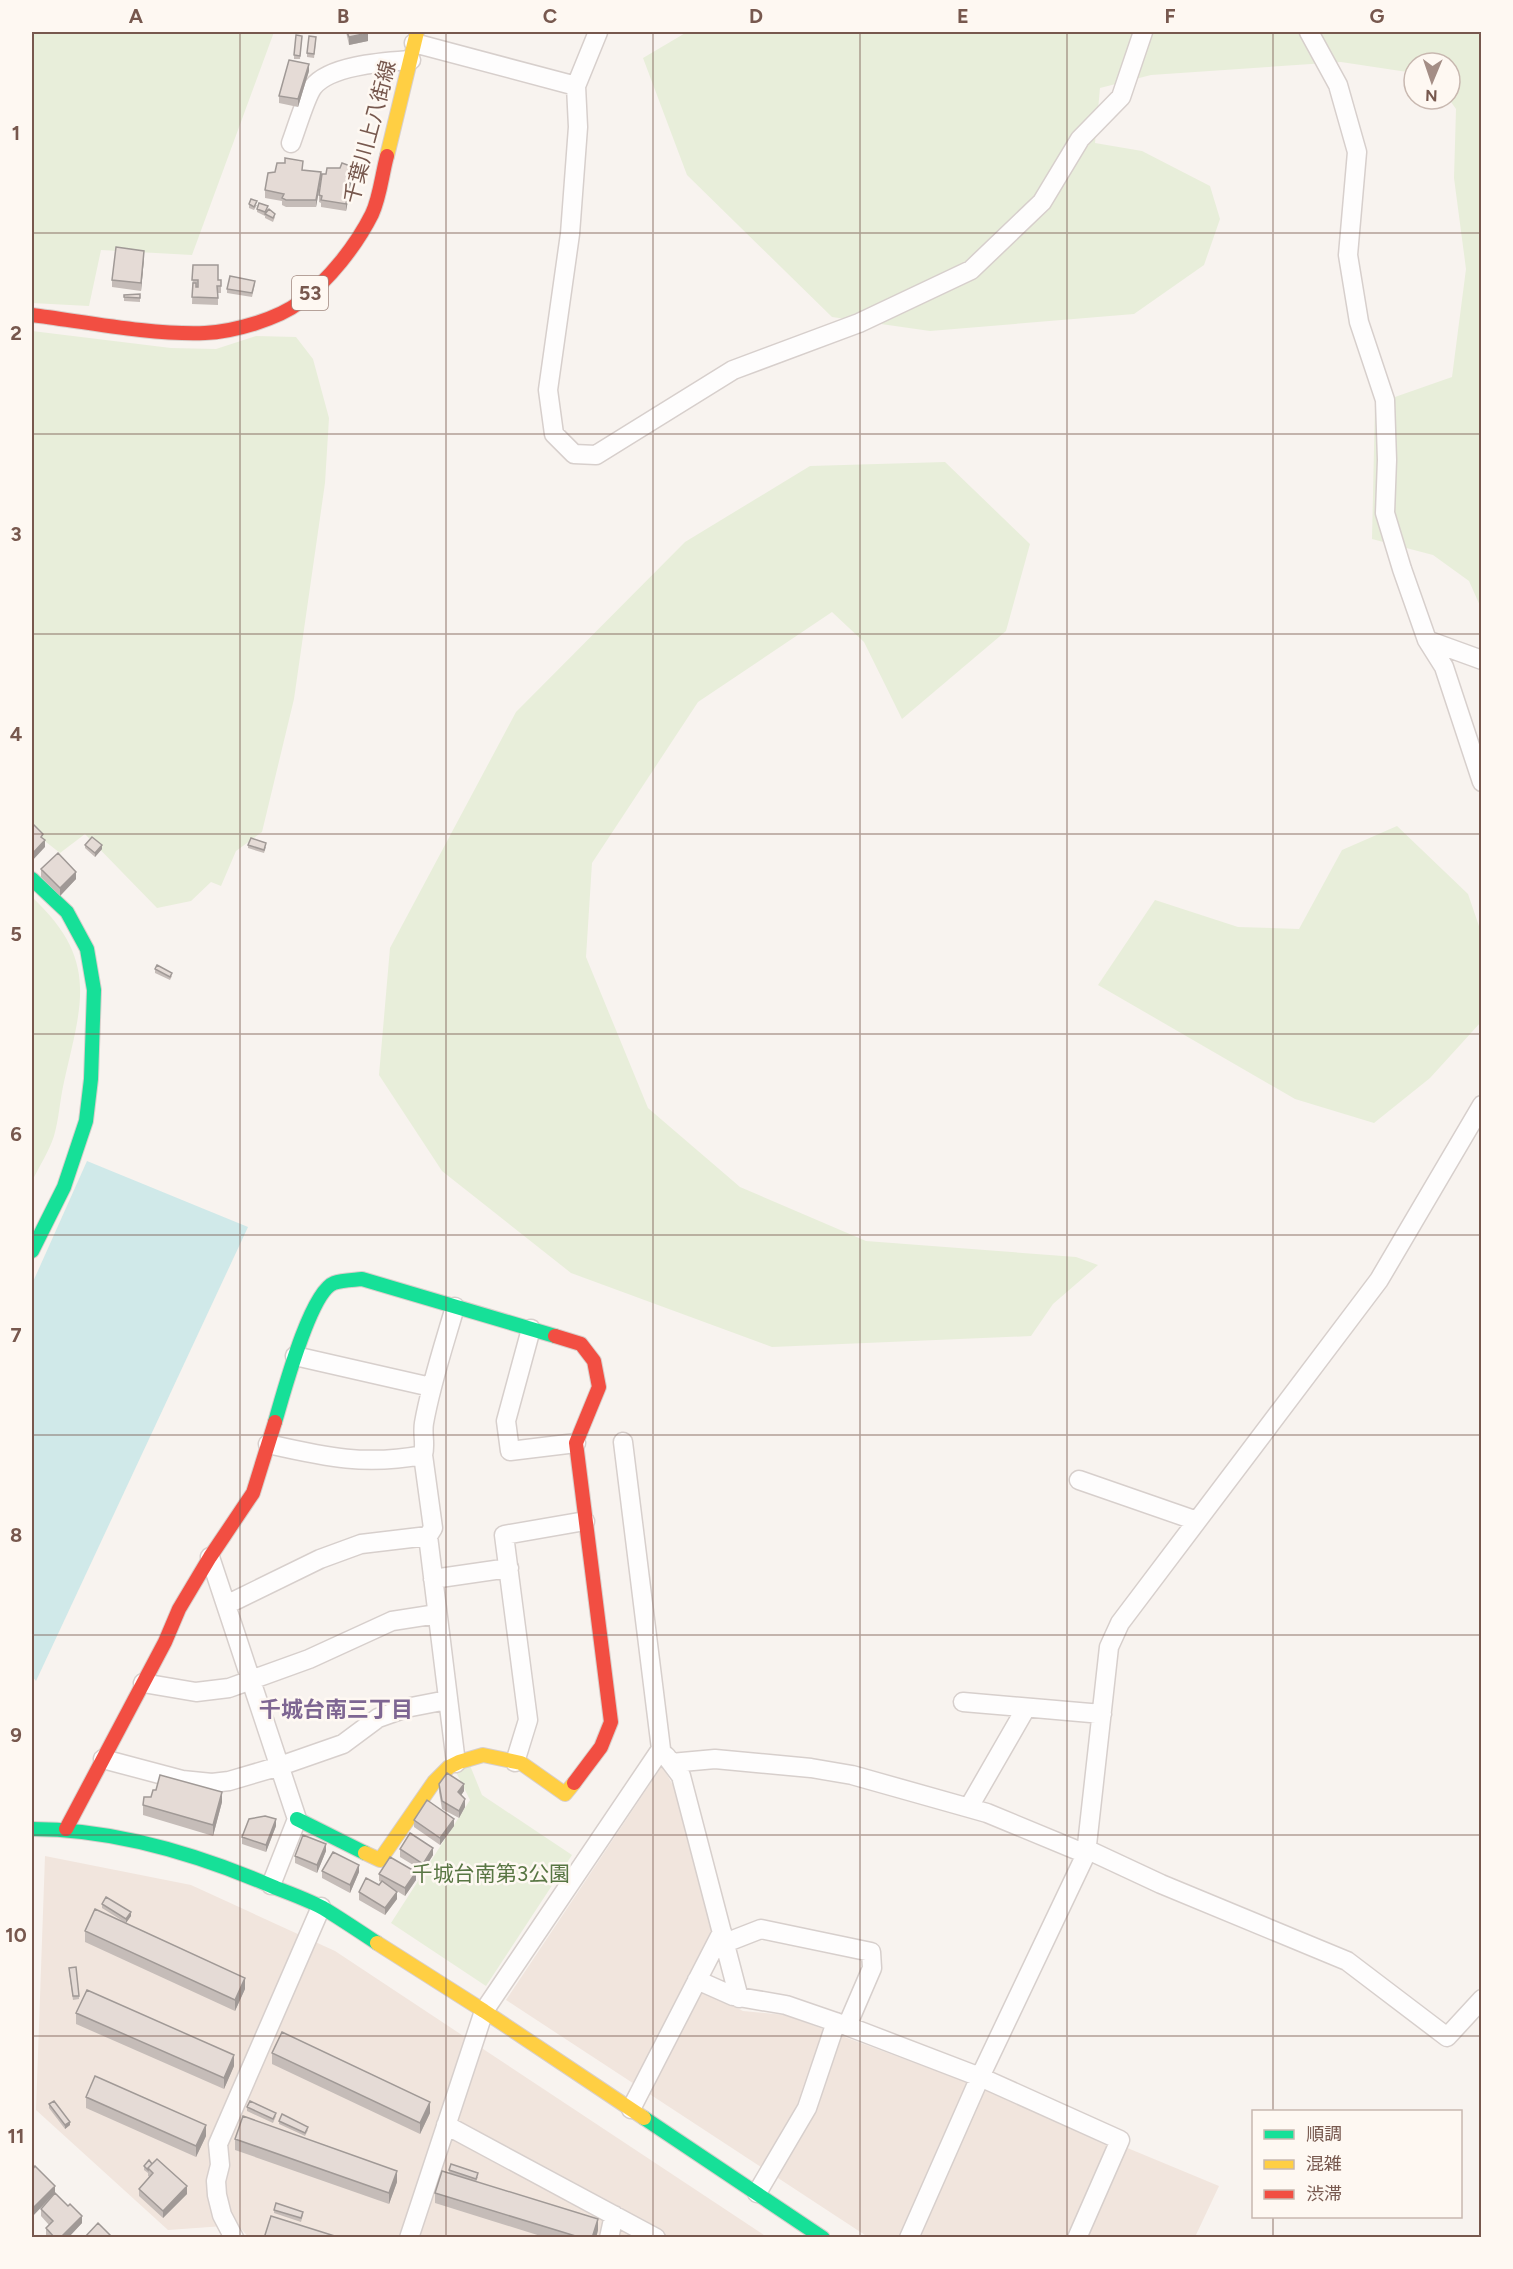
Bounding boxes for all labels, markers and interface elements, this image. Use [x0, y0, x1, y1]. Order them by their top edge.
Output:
text: A [129, 4, 144, 28]
text: B [337, 4, 349, 28]
text: C [543, 4, 557, 28]
text: D [749, 4, 763, 28]
text: E [957, 4, 969, 28]
text: F [1164, 4, 1176, 28]
text: G [1370, 4, 1385, 28]
north arrow [1402, 51, 1462, 111]
street label: 千葉川上八街線 [338, 58, 401, 206]
text: N [1425, 86, 1438, 105]
text: 1 [12, 121, 20, 145]
road number: 53 [292, 276, 328, 310]
text: 2 [10, 321, 22, 345]
text: 3 [10, 522, 22, 546]
text: 4 [10, 722, 23, 746]
text: 5 [10, 922, 22, 946]
text: 6 [10, 1122, 22, 1146]
text: 7 [10, 1323, 22, 1347]
text: 8 [10, 1523, 22, 1547]
district label: 千城台南三丁目 [259, 1696, 413, 1723]
text: 9 [10, 1723, 22, 1747]
park label: 千城台南第3公園 [412, 1861, 570, 1886]
text: 10 [5, 1923, 27, 1947]
legend [1252, 2110, 1462, 2218]
text: 順調 [1306, 2123, 1342, 2145]
text: 11 [8, 2124, 24, 2148]
text: 混雑 [1306, 2153, 1342, 2175]
text: 渋滞 [1306, 2183, 1342, 2205]

